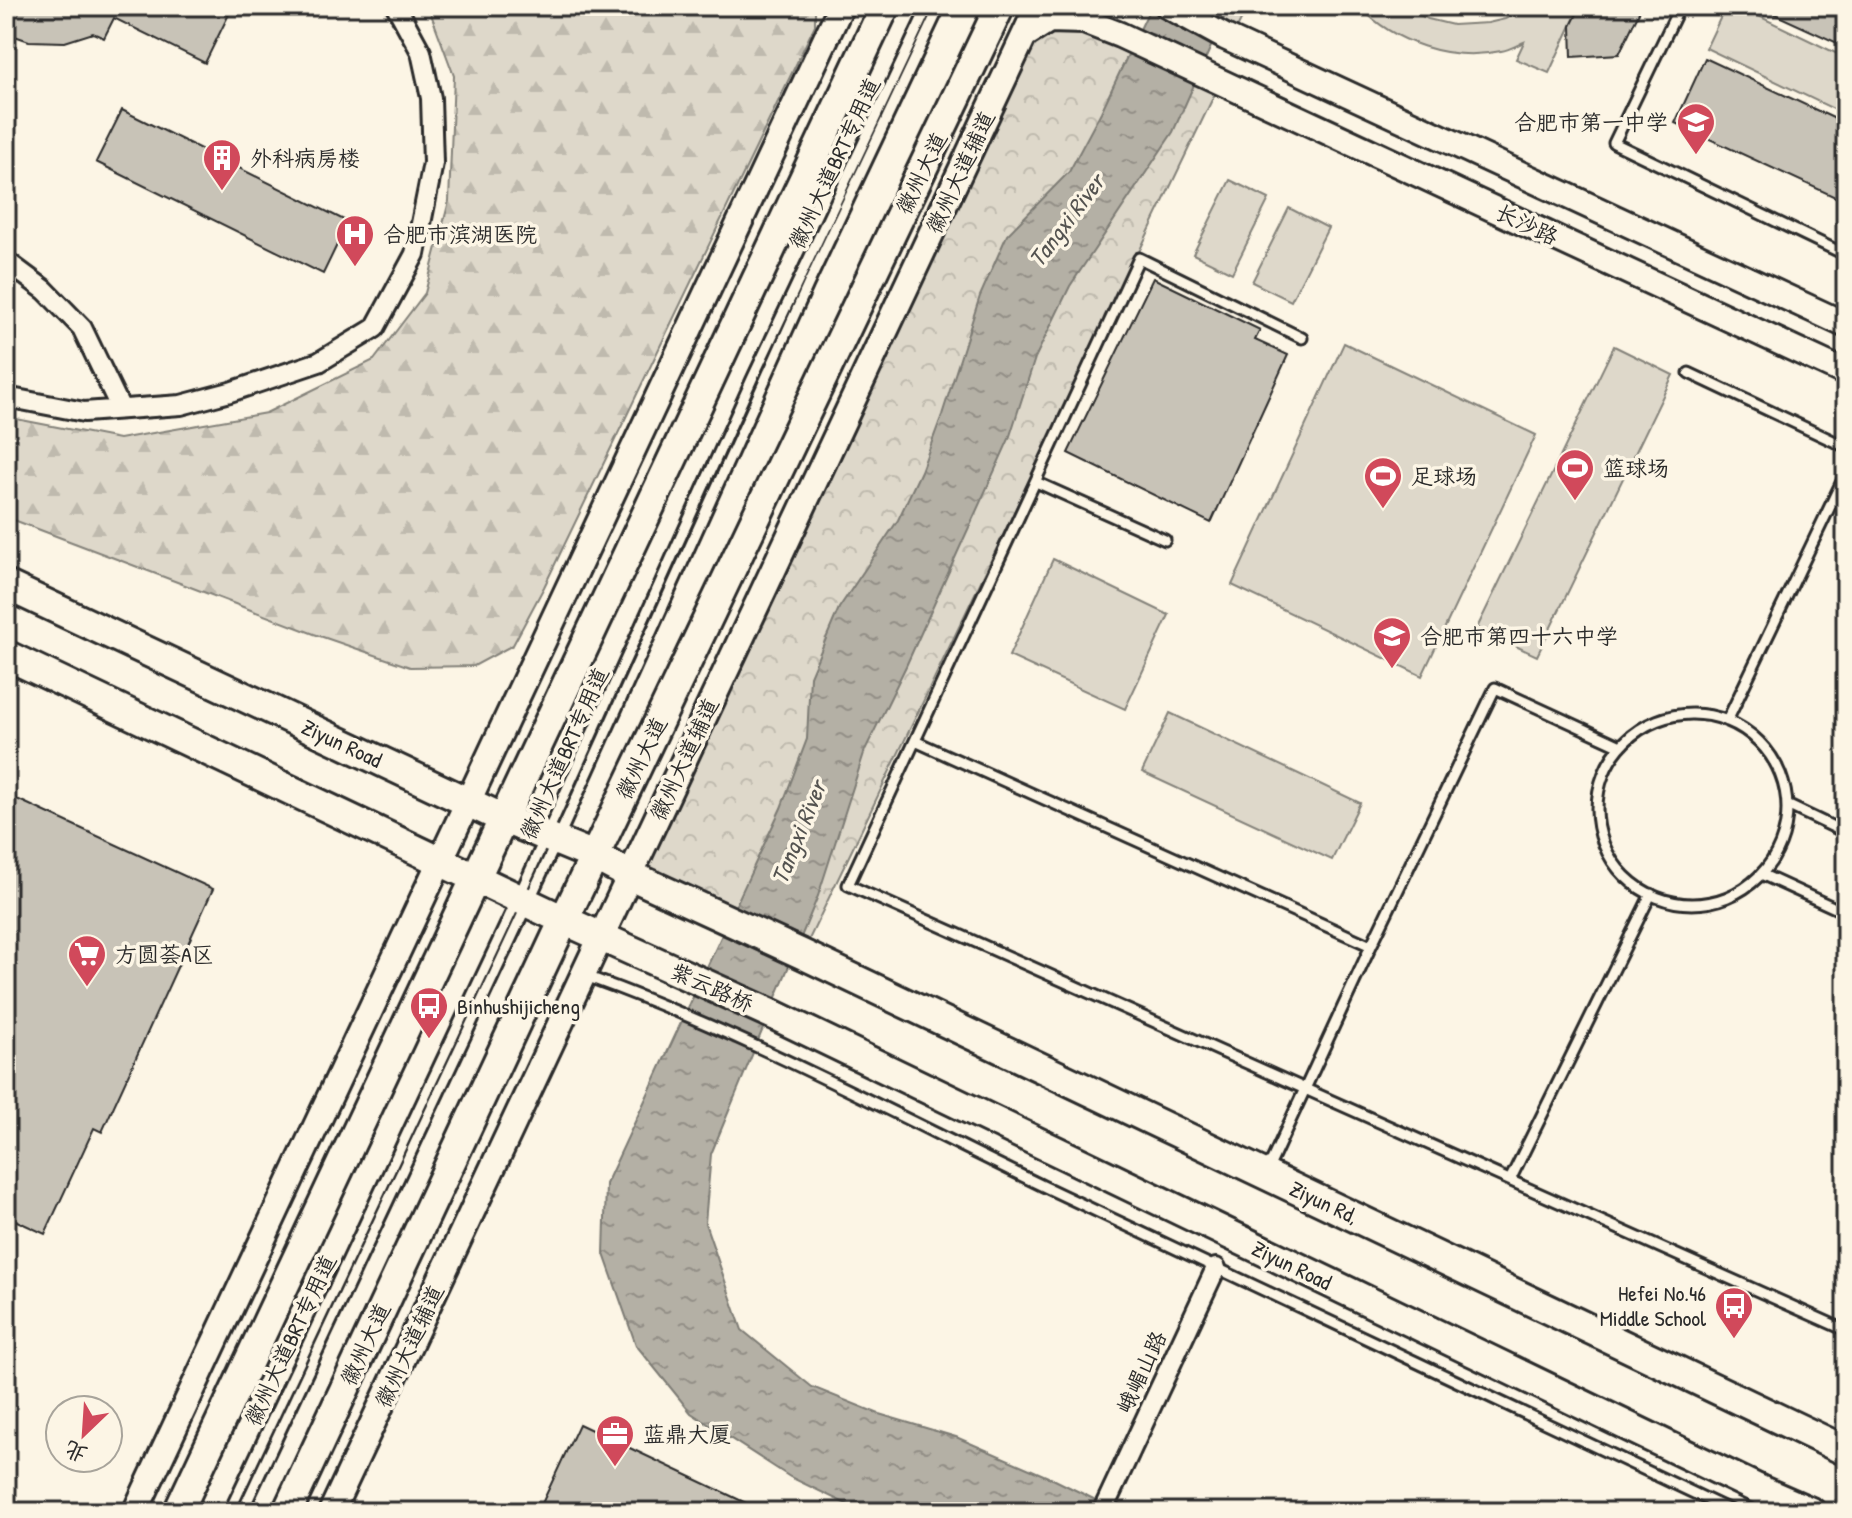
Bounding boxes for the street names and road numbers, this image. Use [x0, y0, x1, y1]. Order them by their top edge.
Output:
street label: 徽州大道BRT专用道 [781, 73, 887, 253]
street label: 徽州大道辅道 [920, 107, 1000, 237]
street label: 徽州大道 [890, 128, 952, 218]
street label: 长沙路 [1491, 196, 1563, 252]
street label: 徽州大道BRT专用道 [513, 662, 615, 844]
street label: 徽州大道辅道 [643, 693, 725, 825]
street label: Ziyun Road [297, 711, 387, 775]
street label: 徽州大道 [608, 712, 674, 804]
street label: 紫云路桥 [666, 955, 758, 1019]
street label: Ziyun Rd, [1285, 1173, 1363, 1231]
street label: Ziyun Road [1247, 1233, 1337, 1297]
street label: 徽州大道BRT专用道 [237, 1250, 343, 1430]
street label: 徽州大道辅道 [368, 1280, 450, 1412]
street label: 徽州大道 [333, 1298, 397, 1390]
street label: 峨嵋山路 [1109, 1326, 1173, 1418]

